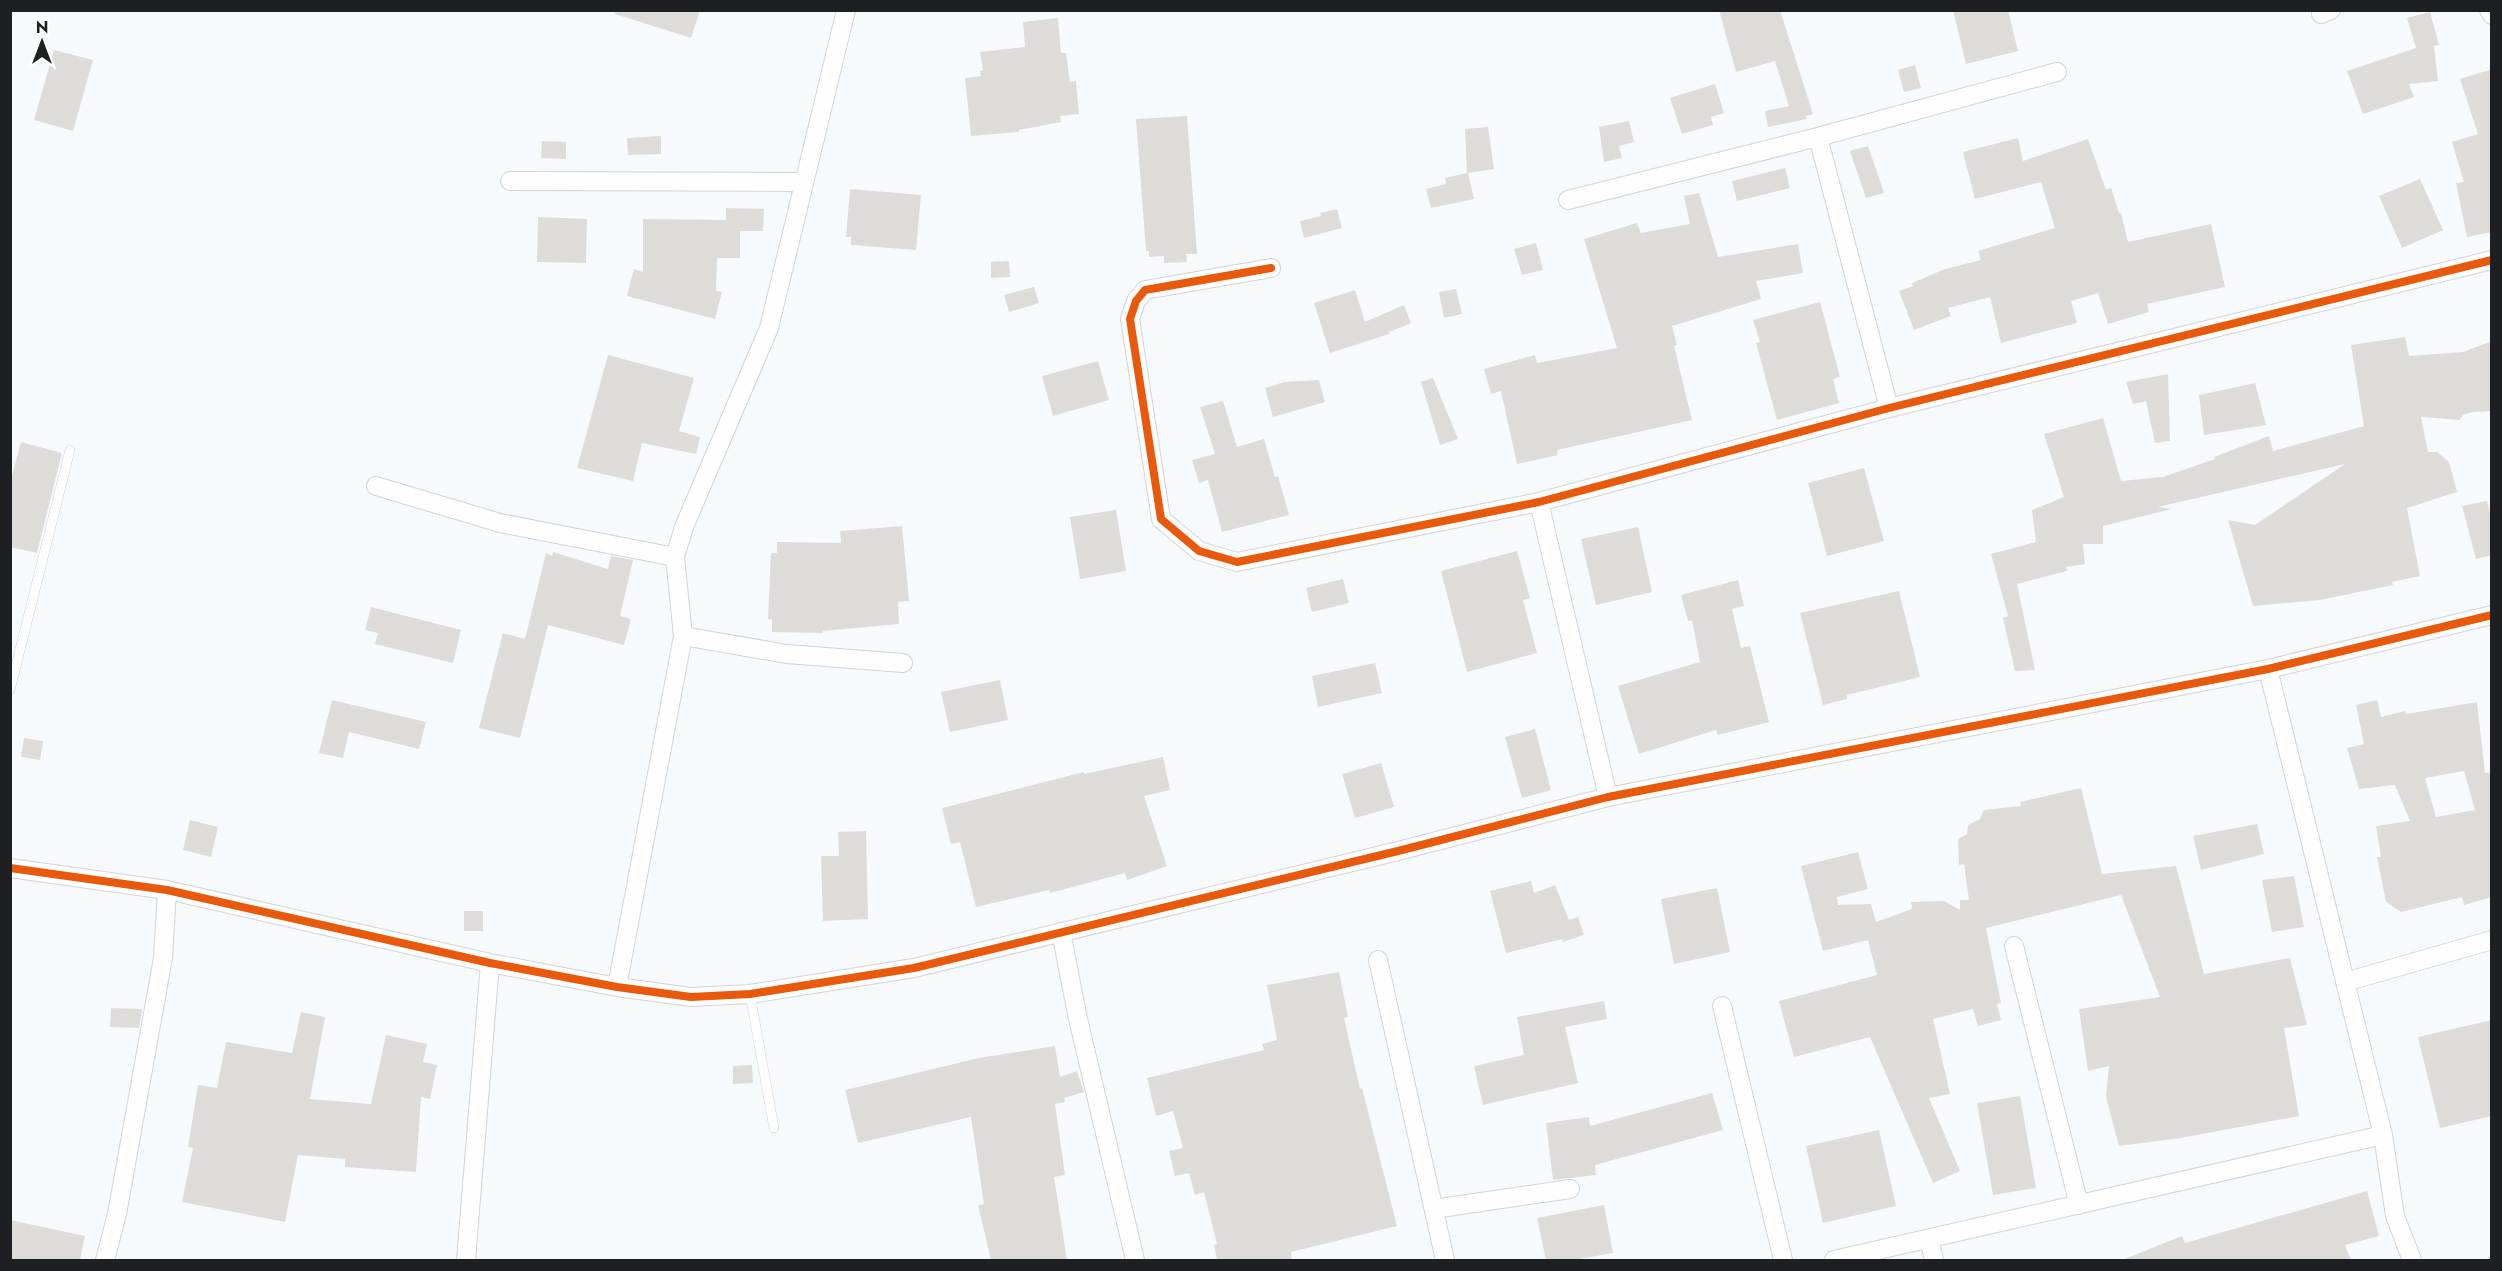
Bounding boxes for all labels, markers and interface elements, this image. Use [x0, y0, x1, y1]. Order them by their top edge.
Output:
north arrow [12, 12, 72, 72]
text: N [36, 16, 48, 39]

